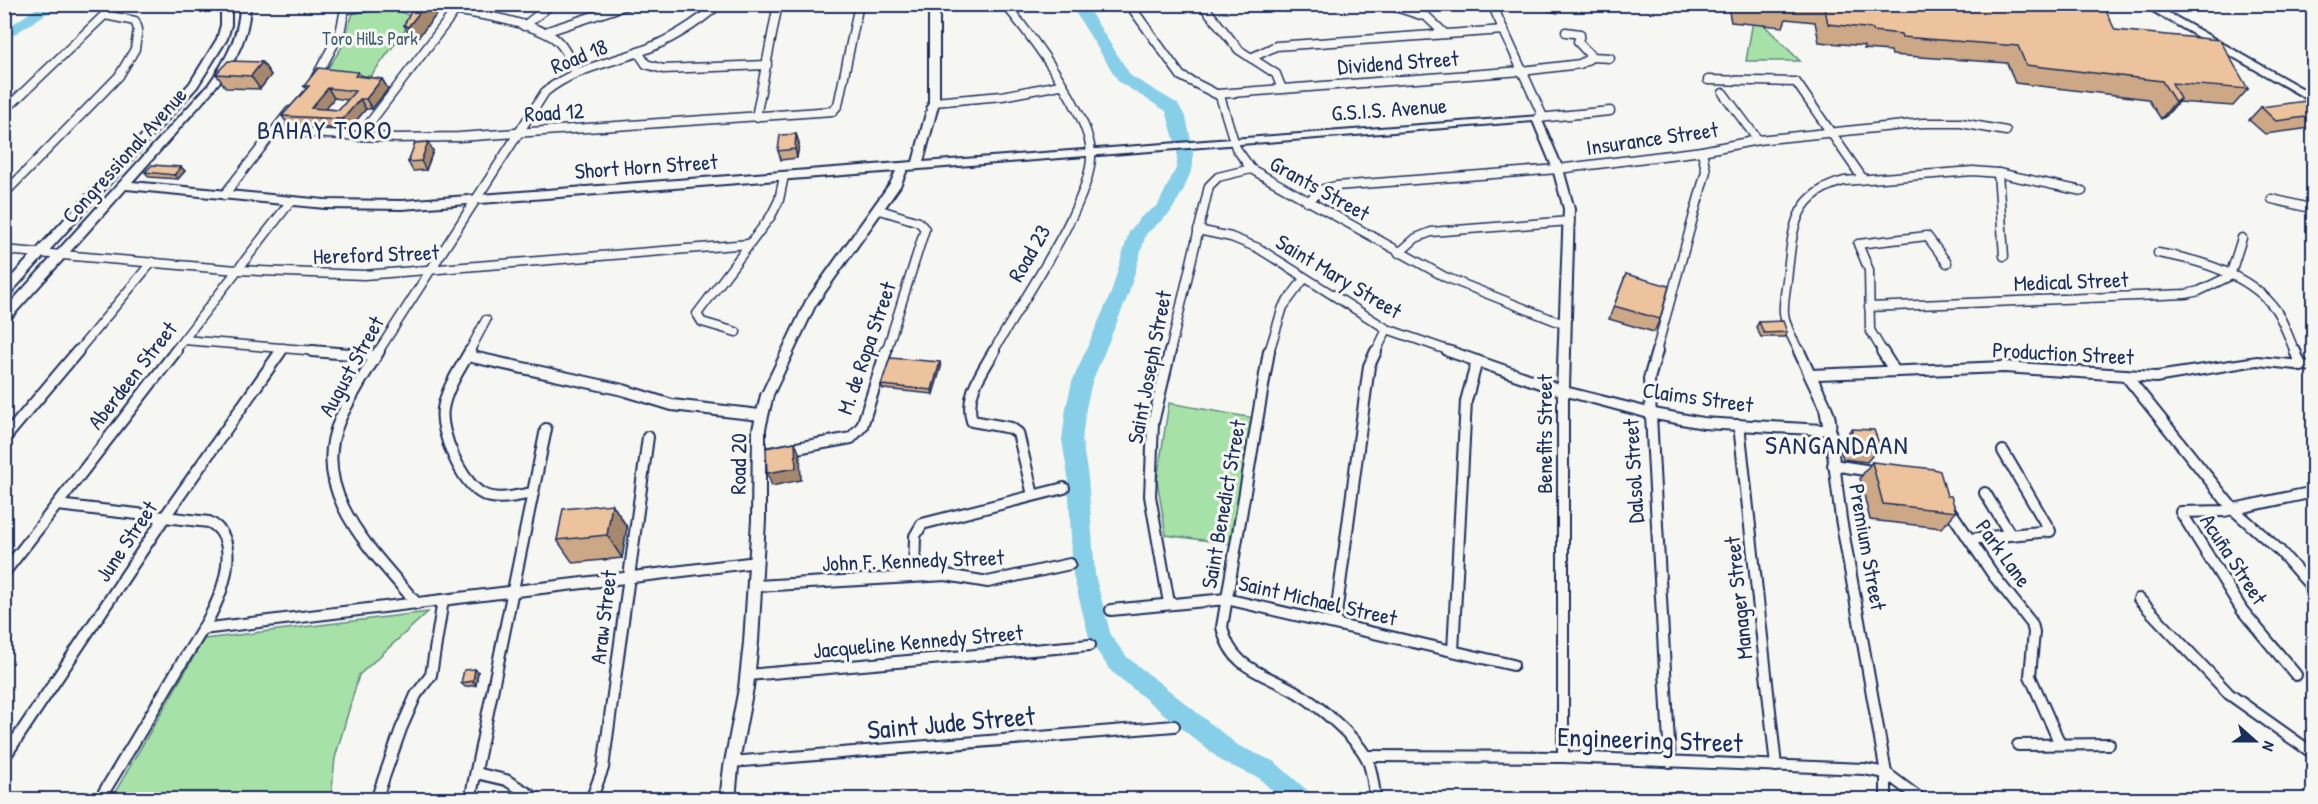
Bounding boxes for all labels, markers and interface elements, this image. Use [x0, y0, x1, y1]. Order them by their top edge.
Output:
park label: Toro Hills Park [322, 26, 418, 51]
street label: Road 18 [546, 31, 612, 81]
street label: Dividend Street [1336, 43, 1460, 81]
street label: Congressional Avenue [55, 80, 193, 230]
street label: G.S.I.S. Avenue [1330, 90, 1448, 128]
street label: Road 12 [523, 95, 585, 129]
district label: BAHAY TORO [257, 112, 393, 147]
street label: Insurance Street [1584, 114, 1720, 162]
street label: Short Horn Street [574, 146, 719, 186]
street label: Grants Street [1265, 148, 1376, 228]
street label: Road 23 [1001, 219, 1057, 287]
street label: Saint Mary Street [1270, 227, 1408, 326]
street label: Hereford Street [312, 237, 440, 271]
street label: Medical Street [2013, 264, 2129, 298]
street label: M. de Ropa Street [829, 277, 903, 418]
street label: Saint Joseph Street [1119, 287, 1179, 446]
street label: August Street [311, 310, 391, 422]
street label: Aberdeen Street [80, 314, 184, 435]
street label: Production Street [1992, 334, 2135, 372]
street label: Benefits Street [1529, 374, 1559, 494]
street label: Claims Street [1641, 374, 1756, 420]
street label: Saint Benedict Street [1193, 417, 1253, 591]
street label: Dalsol Street [1615, 418, 1651, 524]
district label: SANGANDAAN [1765, 427, 1909, 462]
street label: Road 20 [722, 433, 754, 495]
street label: Premium Street [1842, 481, 1894, 613]
street label: June Street [88, 494, 164, 587]
street label: Acuña Street [2193, 508, 2275, 611]
street label: Park Lane [1969, 513, 2039, 593]
street label: Manager Street [1717, 535, 1759, 661]
street label: John F. Kennedy Street [821, 542, 1005, 578]
street label: Saint Michael Street [1236, 567, 1400, 633]
street label: Araw Street [582, 568, 624, 666]
street label: Jacqueline Kennedy Street [812, 617, 1025, 665]
street label: Saint Jude Street [866, 697, 1037, 747]
north arrow [2225, 711, 2285, 771]
street label: Engineering Street [1557, 718, 1744, 761]
text: N [2257, 738, 2281, 755]

